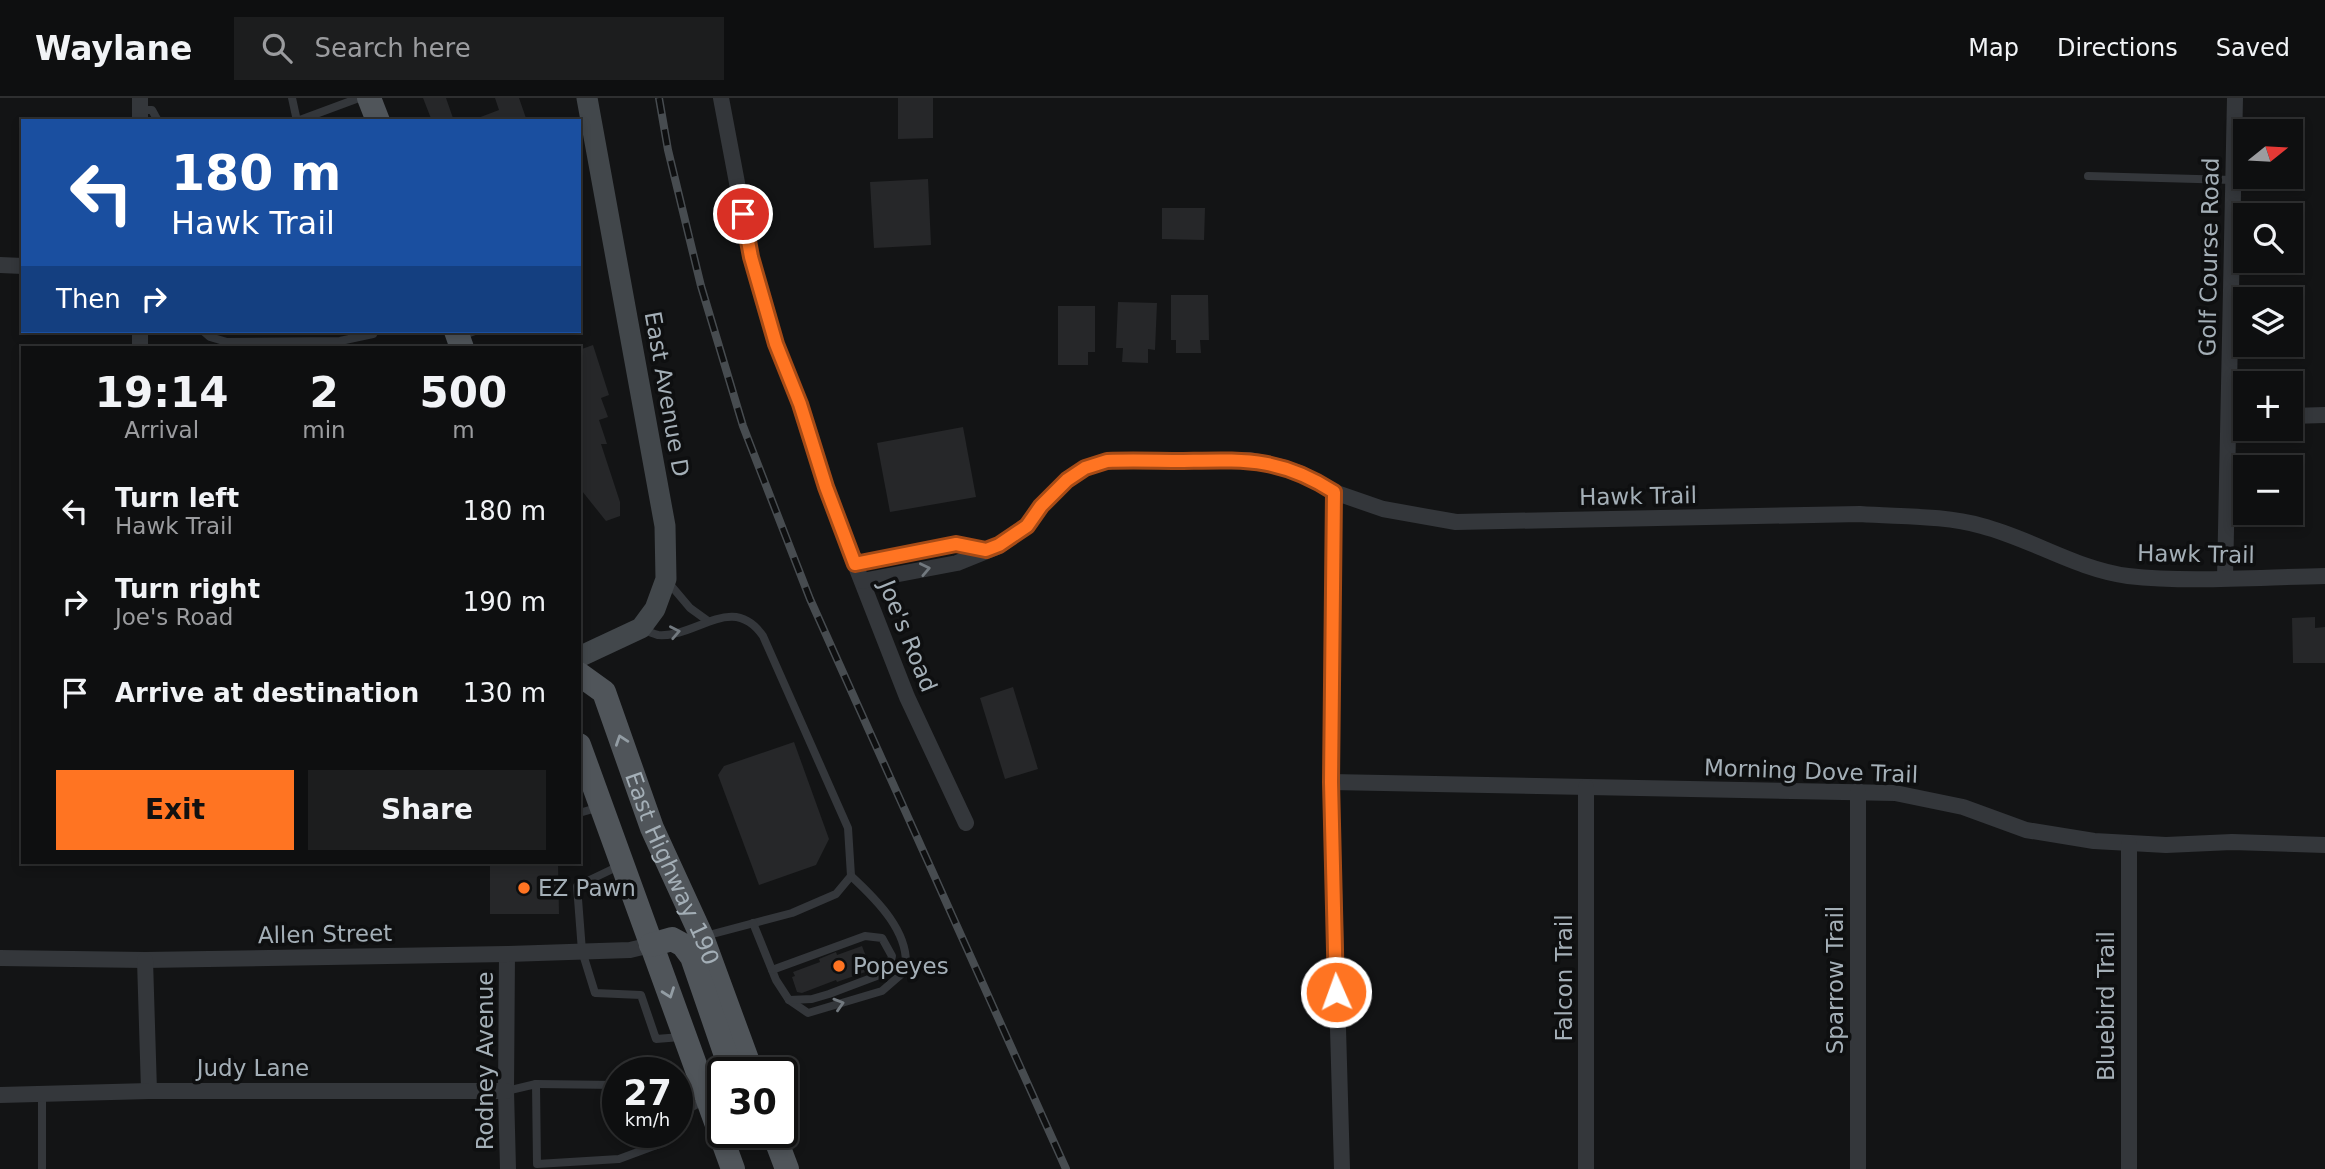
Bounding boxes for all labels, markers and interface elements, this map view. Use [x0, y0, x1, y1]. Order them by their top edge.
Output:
search box [234, 17, 724, 80]
text: Waylane [35, 29, 192, 68]
icon: search [258, 29, 296, 67]
text: Search here [314, 33, 471, 63]
text: Map [1968, 34, 2019, 62]
text: Directions [2057, 34, 2178, 62]
text: Saved [2216, 34, 2290, 62]
north arrow [2233, 119, 2303, 189]
map controls [2233, 119, 2303, 525]
text: 180 m [171, 145, 341, 202]
icon: left [56, 147, 147, 238]
street label: Golf Course Road [2194, 157, 2224, 357]
pin [713, 184, 773, 244]
icon: arrive [724, 195, 762, 233]
button: search [2233, 203, 2303, 273]
text: Hawk Trail [171, 204, 335, 242]
icon: right [135, 280, 173, 318]
text: Then [56, 284, 121, 314]
button: layers [2233, 287, 2303, 357]
street label: East Avenue D [640, 309, 694, 479]
text: 19:14 [95, 368, 229, 417]
text: 2 [309, 368, 339, 417]
text: 500 [420, 368, 507, 417]
button: + [2233, 371, 2303, 441]
text: Arrival [124, 417, 199, 443]
text: min [302, 417, 346, 443]
text: m [452, 417, 475, 443]
button: − [2233, 455, 2303, 525]
street label: Hawk Trail [1579, 482, 1697, 510]
text: Turn left [115, 483, 239, 513]
icon: left [56, 492, 94, 530]
text: 180 m [463, 496, 546, 526]
text: Hawk Trail [115, 513, 233, 539]
street label: Hawk Trail [2137, 540, 2255, 568]
one-way arrow [919, 563, 931, 578]
text: Turn right [115, 574, 260, 604]
street label: Joe's Road [873, 574, 942, 696]
icon: right [56, 583, 94, 621]
text: 190 m [463, 587, 546, 617]
text: Joe's Road [115, 604, 233, 630]
one-way arrow [669, 625, 681, 640]
icon: arrive [56, 674, 94, 712]
text: Arrive at destination [115, 678, 419, 708]
text: 130 m [463, 678, 546, 708]
one-way arrow [615, 735, 629, 747]
street label: Morning Dove Trail [1703, 754, 1919, 788]
street label: East Highway 190 [620, 768, 724, 969]
button: Exit [56, 770, 294, 850]
button: Share [308, 770, 546, 850]
place label: EZ Pawn [538, 875, 636, 901]
marker: EZ Pawn [516, 880, 532, 896]
street label: Sparrow Trail [1822, 906, 1848, 1054]
street label: Falcon Trail [1551, 914, 1577, 1042]
street label: Allen Street [258, 920, 392, 948]
street label: Bluebird Trail [2093, 931, 2119, 1081]
place label: Popeyes [853, 953, 949, 979]
position arrow [1299, 955, 1373, 1029]
marker: Popeyes [831, 958, 847, 974]
street label: Rodney Avenue [472, 972, 498, 1150]
one-way arrow [661, 987, 675, 999]
one-way arrow [833, 997, 845, 1012]
street label: Judy Lane [195, 1055, 309, 1081]
speed limit sign: 30 [707, 1057, 798, 1148]
text: 27 [623, 1073, 672, 1113]
text: km/h [625, 1109, 670, 1130]

